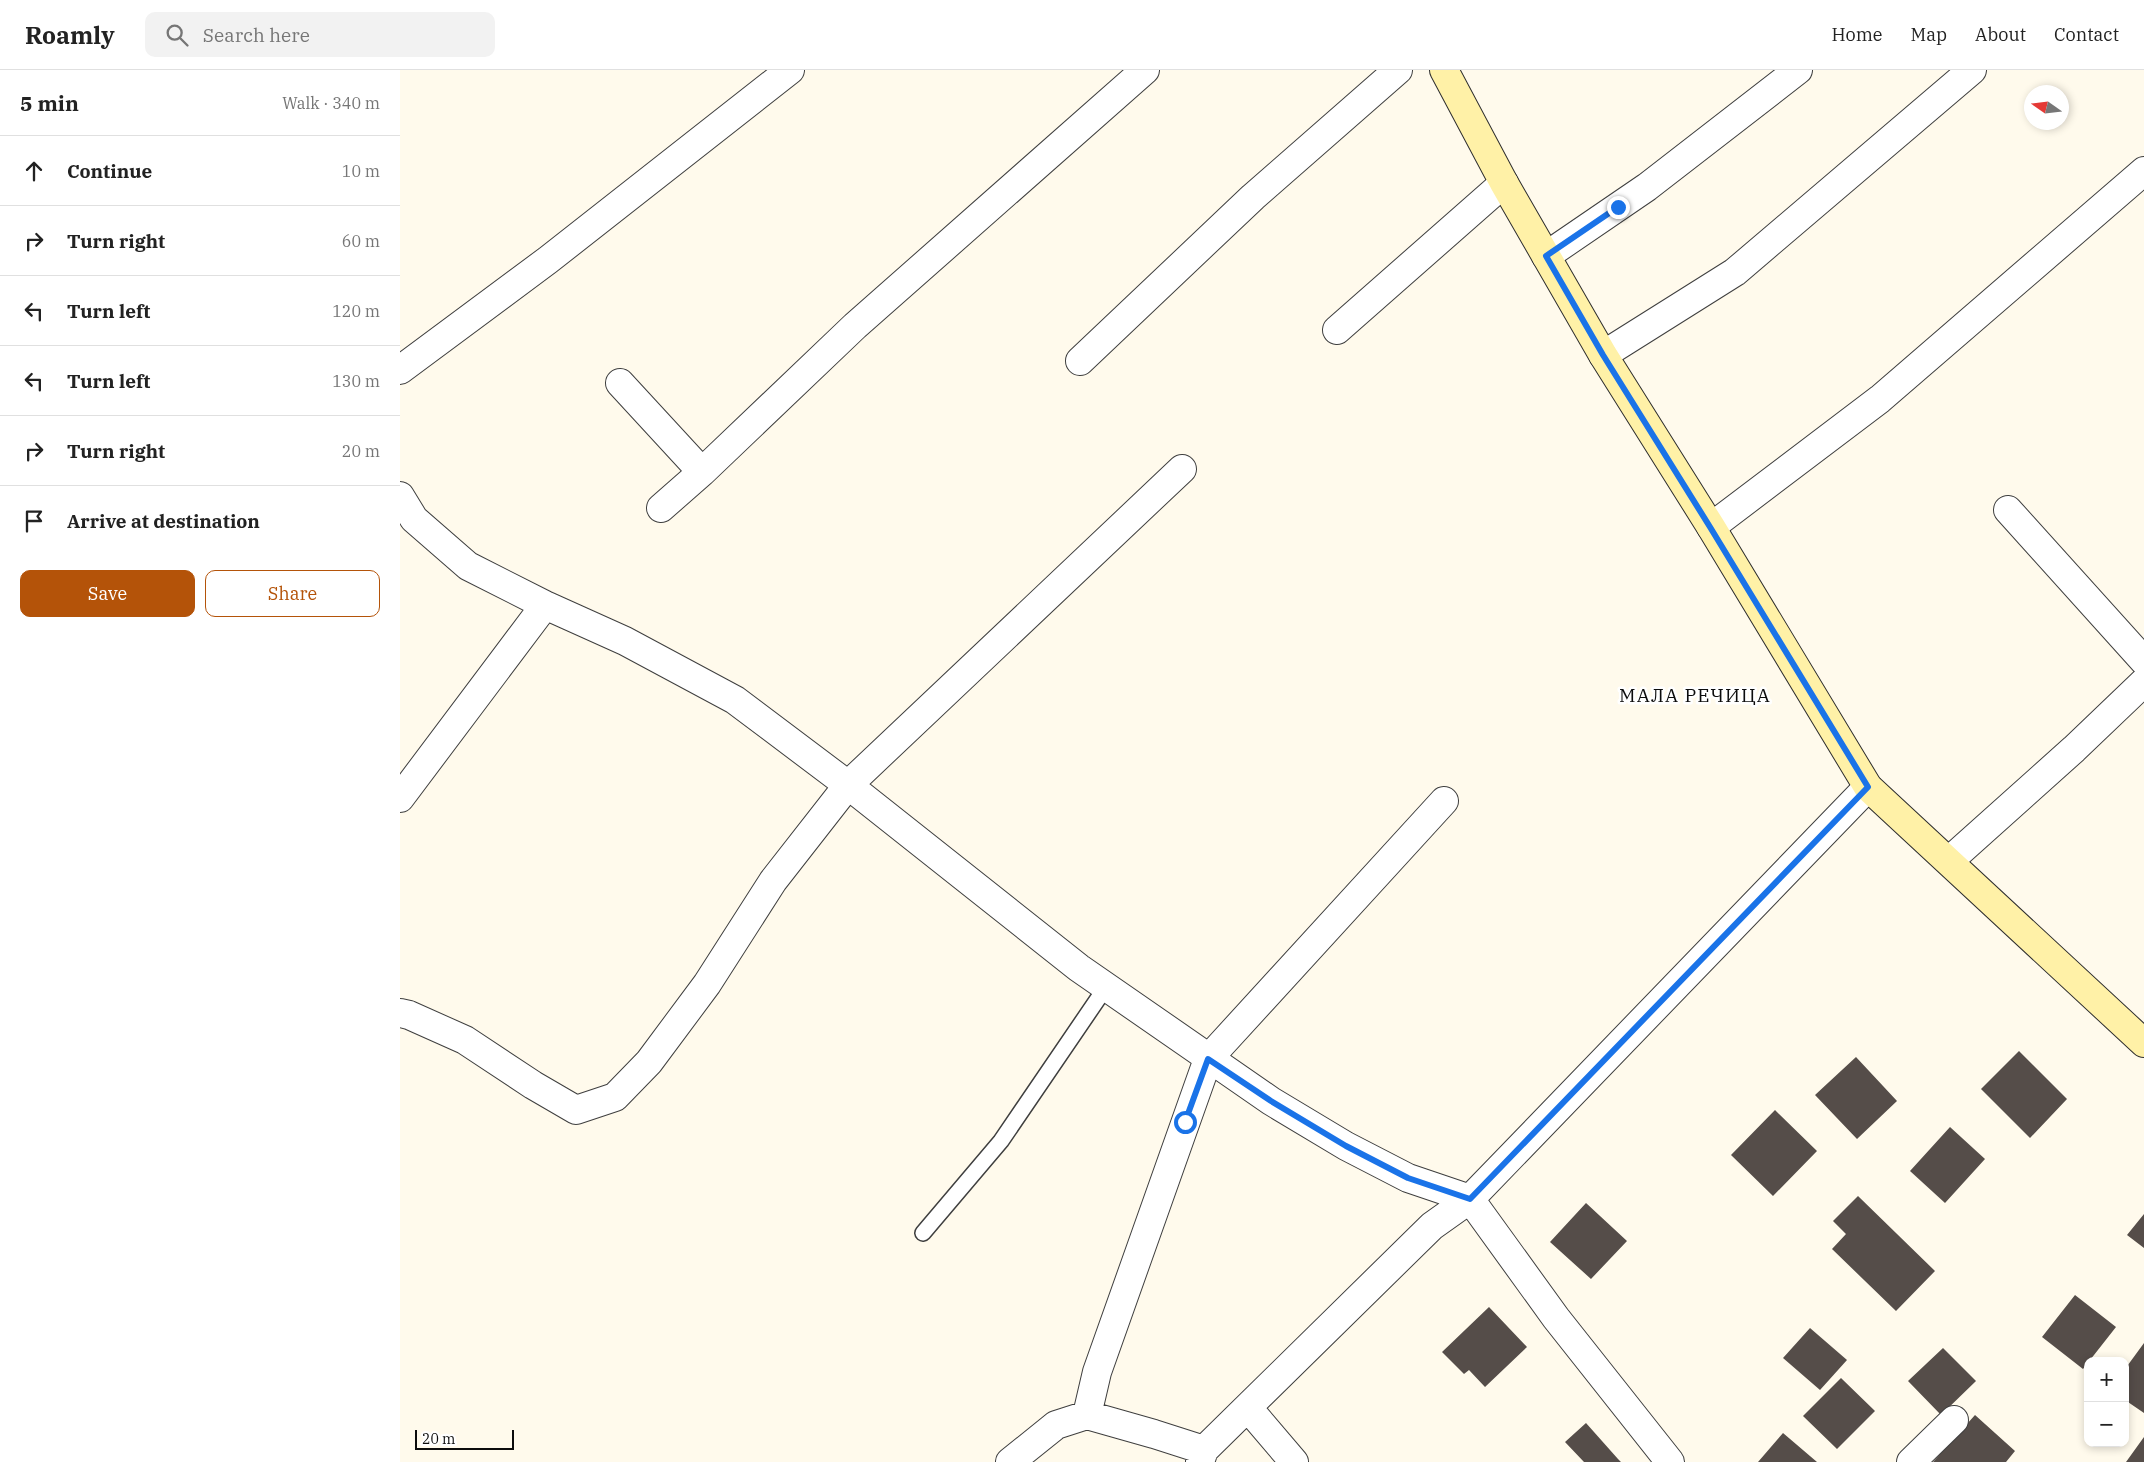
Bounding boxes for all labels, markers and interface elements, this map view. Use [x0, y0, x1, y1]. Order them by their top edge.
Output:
search box [145, 12, 495, 57]
text: Roamly [25, 19, 115, 51]
icon: search [163, 21, 191, 49]
text: Search here [203, 23, 310, 47]
text: Home [1831, 23, 1883, 46]
text: Map [1911, 23, 1947, 46]
text: About [1975, 23, 2026, 46]
text: Contact [2054, 23, 2119, 46]
north arrow [2024, 85, 2069, 130]
text: 5 min [20, 89, 79, 117]
text: Walk · 340 m [282, 93, 380, 113]
icon: ahead [20, 157, 48, 185]
text: Continue [67, 159, 152, 183]
text: 10 m [342, 161, 380, 181]
route end [1607, 196, 1630, 219]
icon: right [20, 227, 48, 255]
text: Turn right [67, 229, 165, 253]
text: 60 m [342, 231, 380, 251]
icon: left [20, 297, 48, 325]
text: Turn left [67, 299, 150, 323]
text: 120 m [332, 301, 380, 321]
icon: left [20, 367, 48, 395]
text: Turn left [67, 369, 150, 393]
text: 130 m [332, 371, 380, 391]
icon: right [20, 437, 48, 465]
text: Turn right [67, 439, 165, 463]
text: 20 m [342, 441, 380, 461]
icon: arrive [20, 507, 48, 535]
text: Arrive at destination [67, 509, 260, 533]
button: Save [20, 570, 195, 617]
button: Share [205, 570, 380, 617]
district label: МАЛА РЕЧИЦА [1619, 683, 1771, 707]
route start [1174, 1111, 1197, 1134]
map controls [2084, 1357, 2129, 1447]
button: + [2084, 1357, 2129, 1402]
button: − [2084, 1402, 2129, 1447]
scale bar [415, 1427, 514, 1450]
text: 20 m [422, 1430, 455, 1448]

